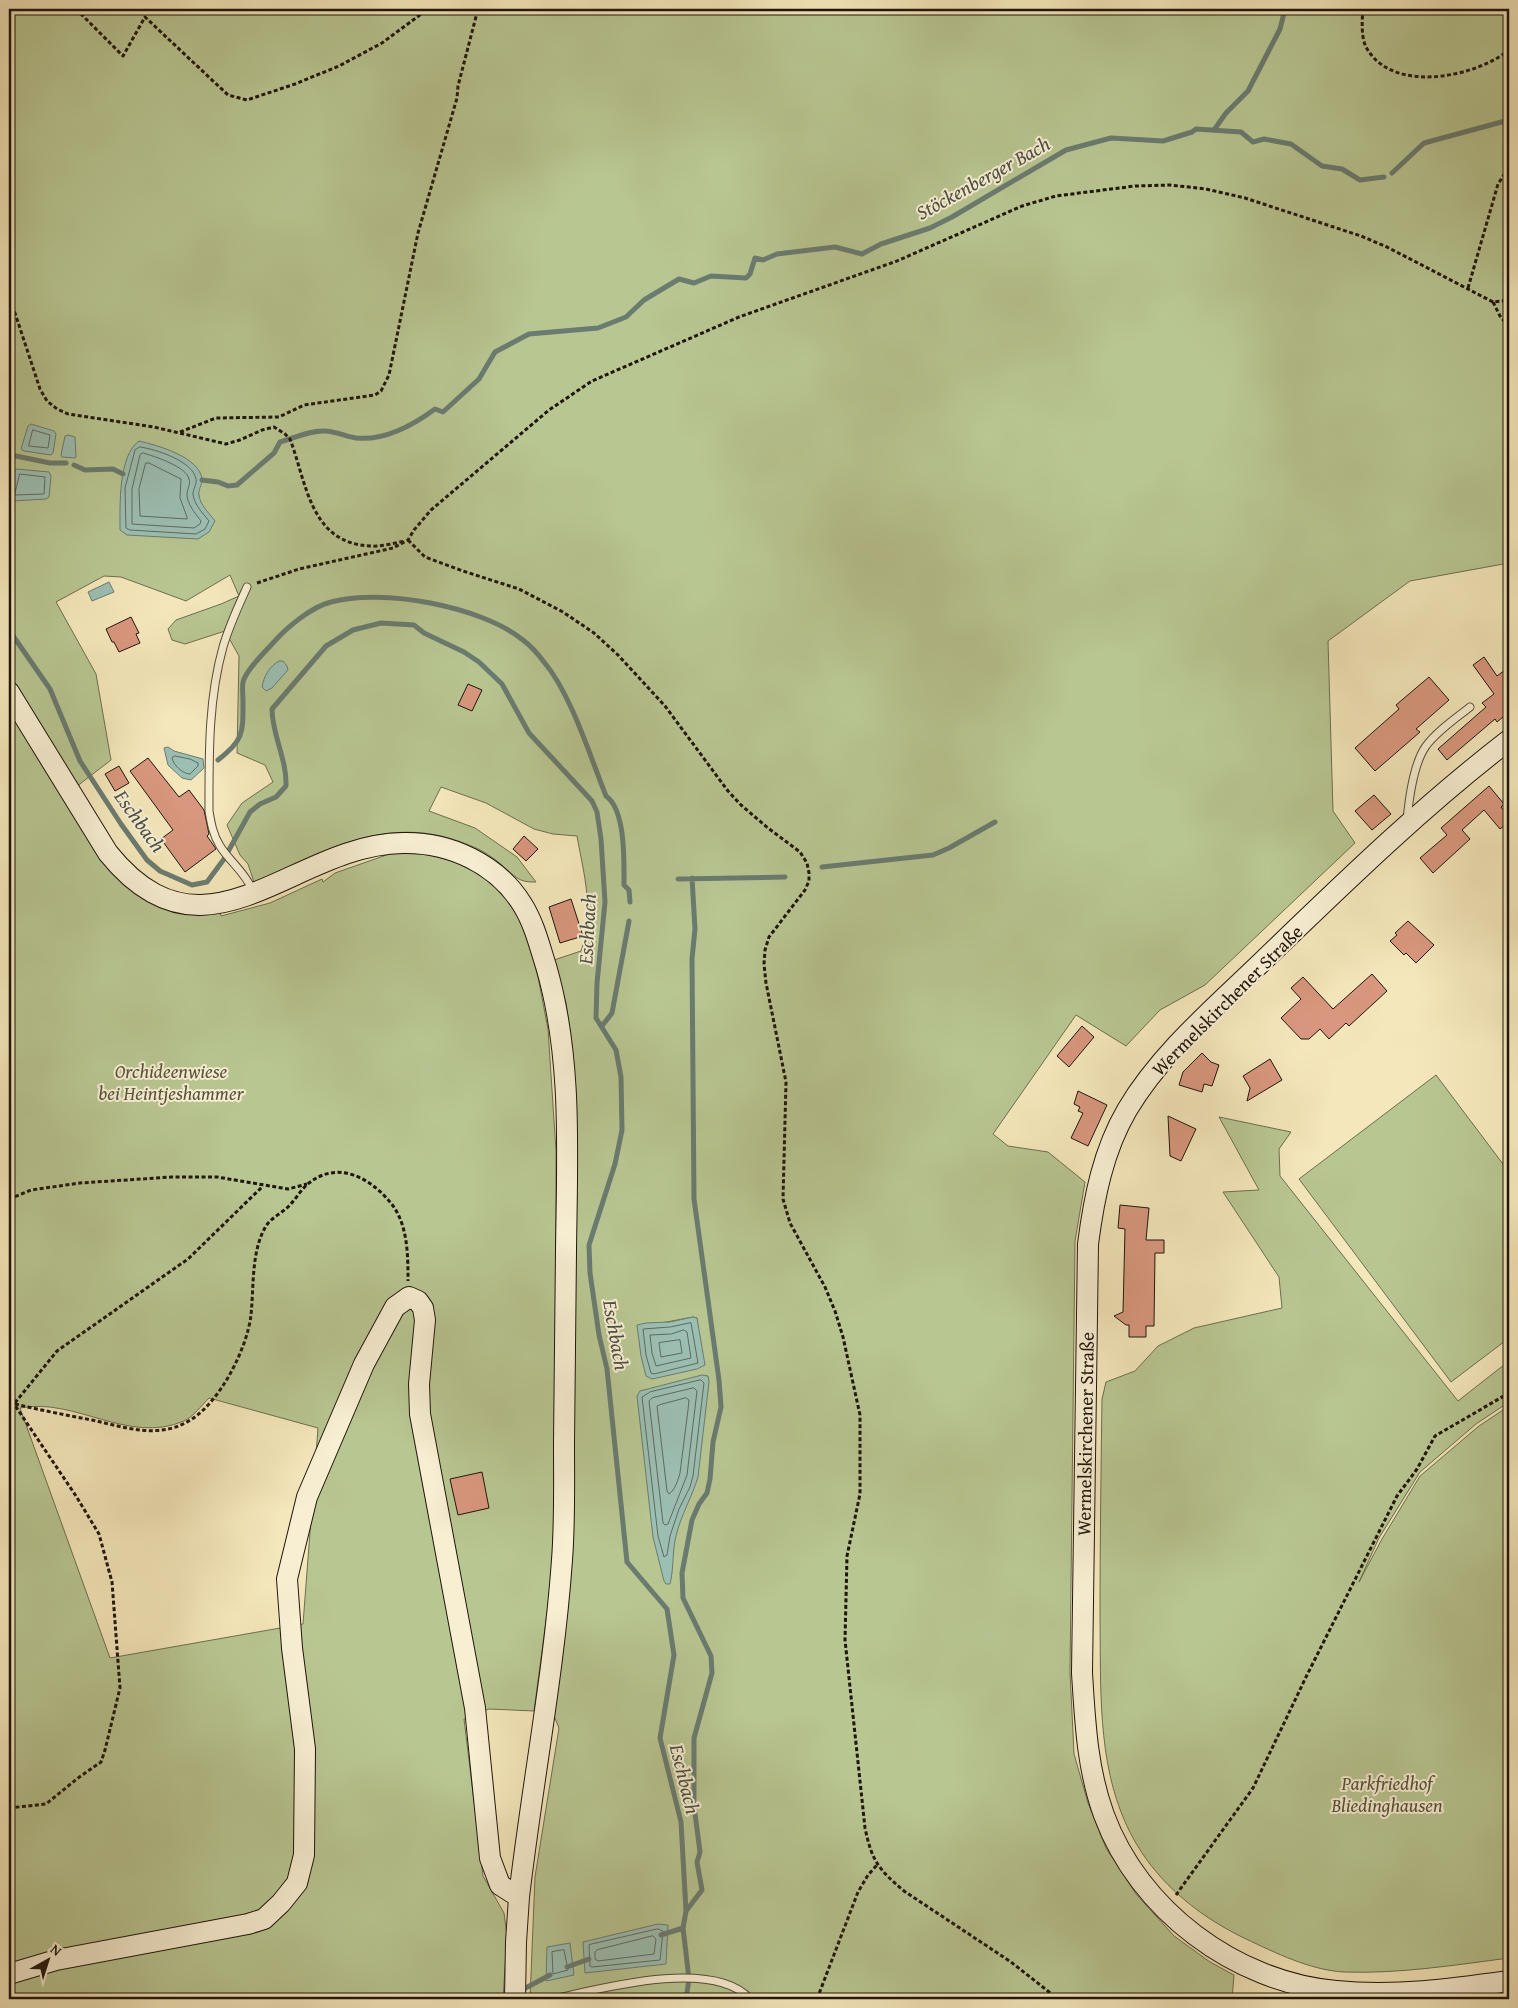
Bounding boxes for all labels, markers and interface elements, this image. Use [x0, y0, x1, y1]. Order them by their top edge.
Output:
water label: Stöckenberger Bach [910, 129, 1055, 226]
water label: Eschbach [107, 783, 173, 858]
water label: Eschbach [570, 893, 603, 966]
street label: Wermelskirchener Straße [1145, 918, 1309, 1082]
park label: Orchideenwiese bei Heintjeshammer [98, 1057, 245, 1107]
water label: Eschbach [596, 1296, 637, 1372]
street label: Wermelskirchener Straße [1069, 1332, 1101, 1536]
water label: Eschbach [663, 1740, 708, 1817]
park label: Parkfriedhof Bliedinghausen [1330, 1769, 1443, 1819]
north arrow [22, 1936, 72, 1986]
text: N [46, 1939, 67, 1961]

